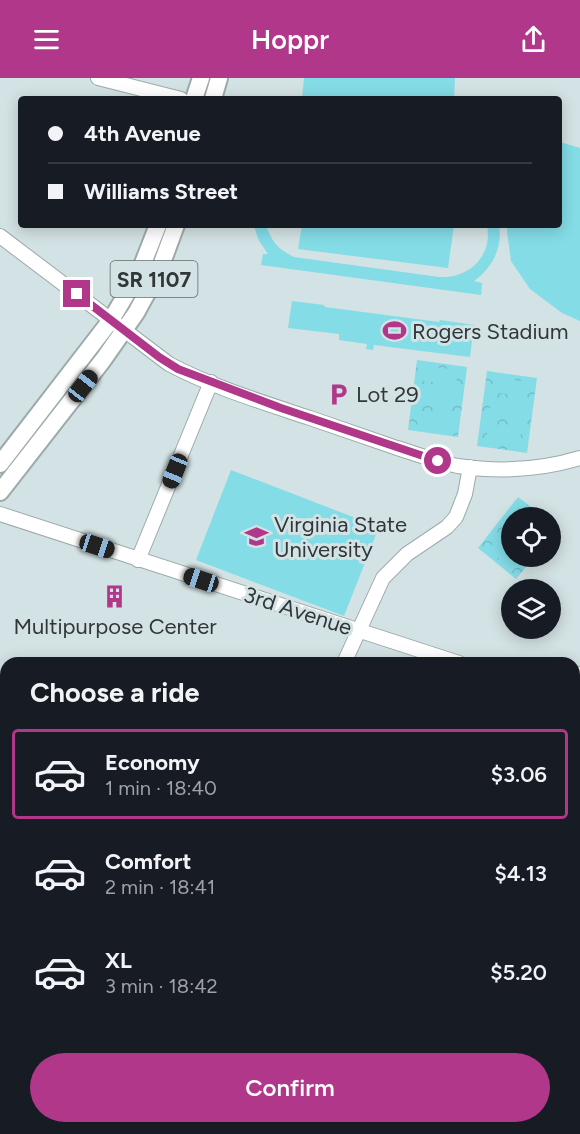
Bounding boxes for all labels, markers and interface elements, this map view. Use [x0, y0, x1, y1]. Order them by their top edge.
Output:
icon: menu [30, 23, 63, 56]
text: Hoppr [251, 23, 329, 56]
icon: share [517, 23, 550, 56]
text: 4th Avenue [84, 120, 201, 147]
text: Williams Street [84, 178, 238, 205]
road number: SR 1107 [110, 261, 198, 297]
route end [63, 280, 90, 307]
sports icon: Rogers Stadium [381, 318, 407, 344]
place label: Rogers Stadium [412, 318, 569, 345]
car [65, 366, 101, 406]
parking icon: Lot 29 [325, 381, 351, 407]
place label: Lot 29 [356, 381, 419, 408]
route start [424, 447, 451, 474]
car [160, 451, 190, 491]
map controls [501, 507, 561, 639]
button: locate [501, 507, 561, 567]
place label: Virginia State University [274, 511, 407, 563]
school or university icon: Virginia State University [243, 524, 269, 550]
car [77, 532, 117, 560]
car [181, 566, 221, 594]
button: layers [501, 579, 561, 639]
street label: 3rd Avenue [241, 581, 355, 641]
building icon: Multipurpose Center [102, 584, 128, 610]
place label: Multipurpose Center [13, 613, 217, 640]
text: Choose a ride [30, 676, 199, 709]
icon: car [33, 747, 87, 801]
text: Economy [105, 749, 200, 776]
text: $3.06 [491, 761, 547, 788]
text: 1 min · 18:40 [105, 776, 217, 800]
icon: car [33, 846, 87, 900]
text: Comfort [105, 848, 191, 875]
text: $4.13 [494, 860, 547, 887]
text: 2 min · 18:41 [105, 875, 215, 899]
icon: car [33, 945, 87, 999]
text: XL [105, 947, 132, 974]
text: $5.20 [490, 959, 547, 986]
text: 3 min · 18:42 [105, 974, 218, 998]
button: Confirm [30, 1053, 550, 1122]

